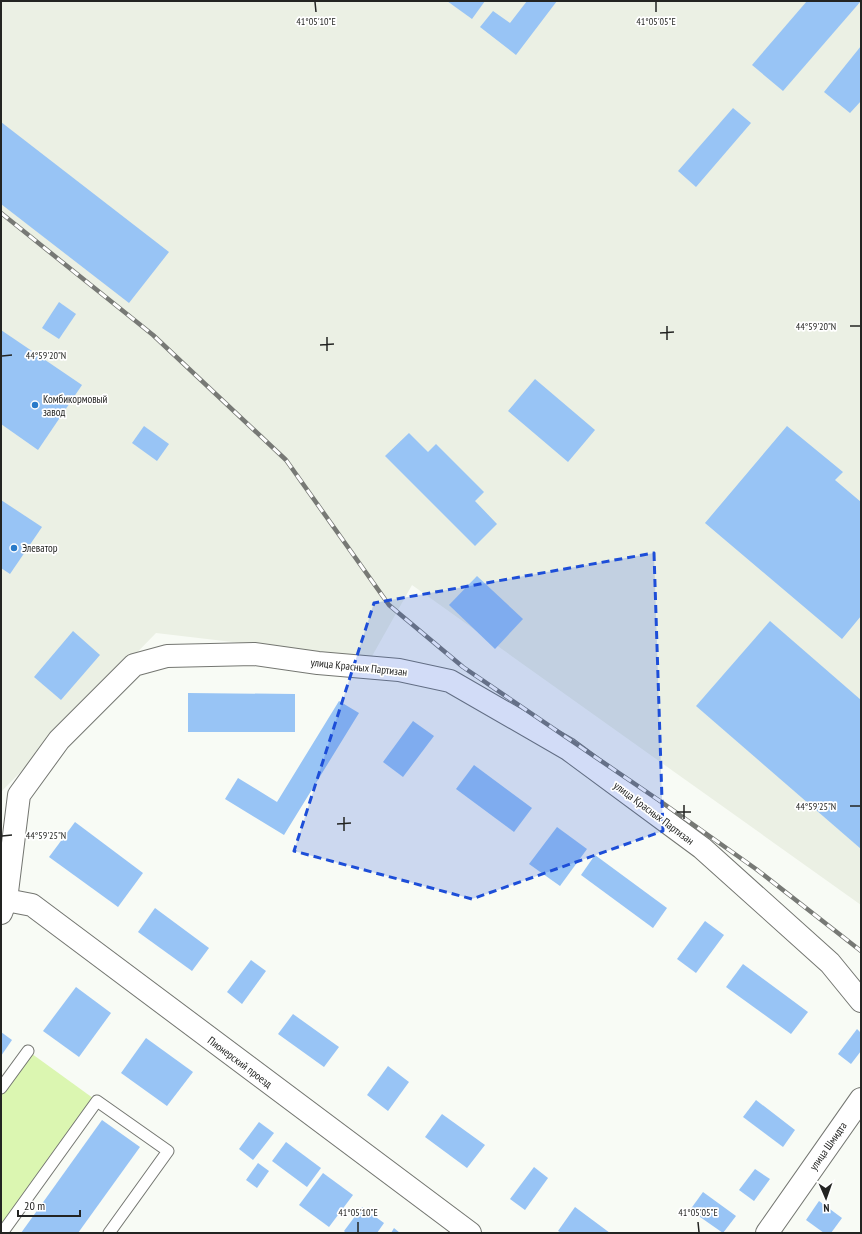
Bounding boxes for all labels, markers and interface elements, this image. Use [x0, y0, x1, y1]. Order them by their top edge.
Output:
text: 41°05'10"E [296, 15, 336, 28]
text: 41°05'05"E [636, 15, 676, 28]
text: 44°59'20"N [796, 320, 836, 333]
text: 44°59'20"N [26, 349, 66, 362]
place label: Комбикормовый завод [43, 392, 108, 419]
marker: Комбикормовый завод [30, 400, 40, 410]
place label: Элеватор [22, 541, 58, 555]
marker: Элеватор [9, 543, 19, 553]
street label: улица Красных Партизан [310, 655, 408, 679]
street label: улица Красных Партизан [611, 778, 697, 848]
text: 44°59'25"N [796, 800, 836, 813]
text: 44°59'25"N [26, 829, 66, 842]
street label: Пионерский проезд [205, 1033, 275, 1091]
street label: улица Шмидта [806, 1119, 850, 1173]
north arrow [806, 1178, 846, 1218]
scale bar [18, 1192, 80, 1218]
text: 20 m [24, 1198, 45, 1213]
text: N [823, 1201, 830, 1215]
text: 41°05'10"E [338, 1206, 378, 1219]
text: 41°05'05"E [678, 1206, 718, 1219]

